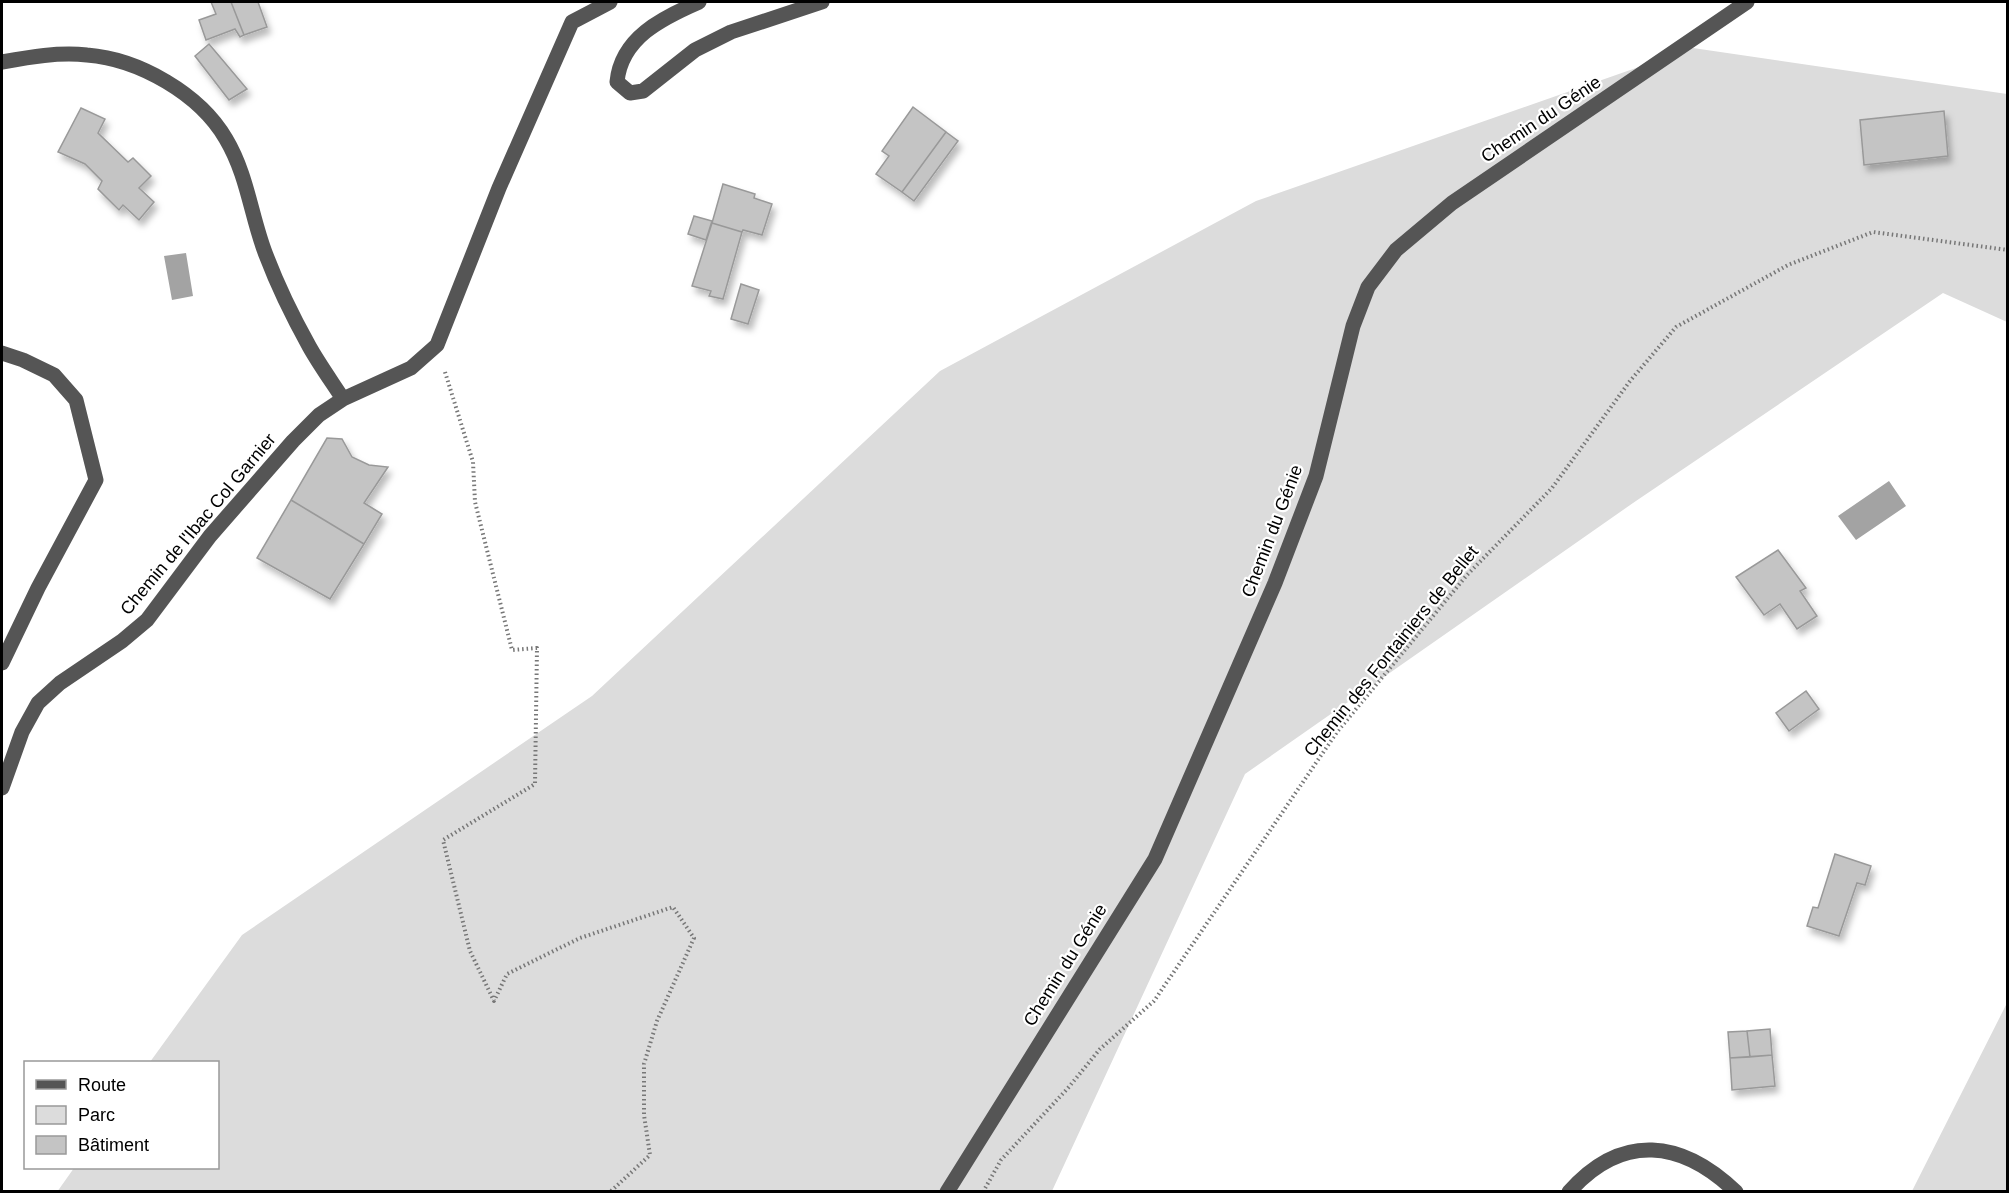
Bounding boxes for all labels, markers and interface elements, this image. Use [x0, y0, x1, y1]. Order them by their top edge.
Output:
street label: Chemin du Génie [1477, 72, 1605, 166]
street label: Chemin de l'Ibac Col Garnier [116, 429, 280, 619]
street label: Chemin du Génie [1238, 462, 1306, 600]
street label: Chemin des Fontainiers de Bellet [1300, 542, 1482, 760]
street label: Chemin du Génie [1019, 900, 1111, 1030]
legend [24, 1061, 219, 1169]
text: Route [78, 1075, 126, 1095]
text: Parc [78, 1105, 115, 1125]
text: Bâtiment [78, 1135, 149, 1155]

